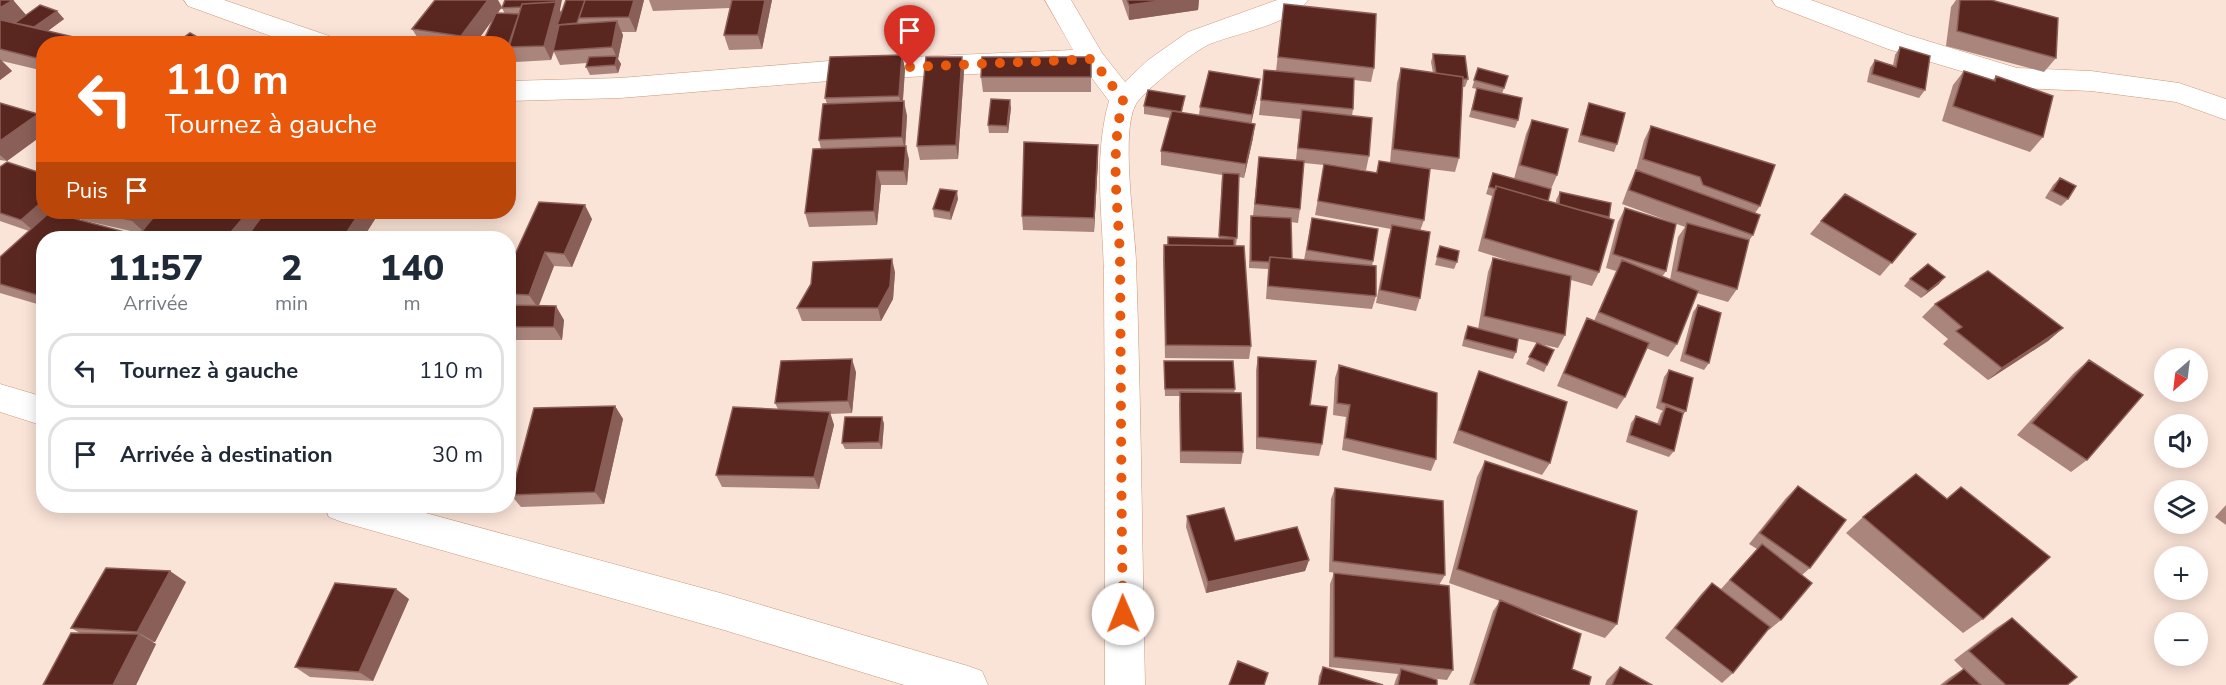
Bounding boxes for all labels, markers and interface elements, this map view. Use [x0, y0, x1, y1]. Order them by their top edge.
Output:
pin [884, 5, 935, 67]
icon: arrive [893, 14, 926, 47]
text: 110 m [165, 52, 289, 109]
icon: left [66, 60, 144, 138]
text: Tournez à gauche [165, 106, 377, 143]
icon: arrive [120, 174, 153, 207]
text: Puis [66, 176, 108, 206]
text: 11:57 [108, 244, 203, 293]
text: 2 [281, 244, 302, 293]
text: 140 [380, 244, 444, 293]
text: Arrivée [123, 290, 188, 317]
text: min [275, 290, 308, 317]
text: m [403, 290, 421, 317]
north arrow [2154, 348, 2208, 402]
map controls [2154, 348, 2208, 666]
icon: left [69, 354, 102, 387]
text: Tournez à gauche [120, 356, 298, 386]
text: 110 m [419, 356, 483, 386]
button: sound [2154, 414, 2208, 468]
icon: arrive [69, 438, 102, 471]
text: Arrivée à destination [120, 440, 333, 470]
text: 30 m [432, 440, 483, 470]
button: layers [2154, 480, 2208, 534]
button: + [2154, 546, 2208, 600]
position arrow [1091, 582, 1155, 646]
button: − [2154, 612, 2208, 666]

